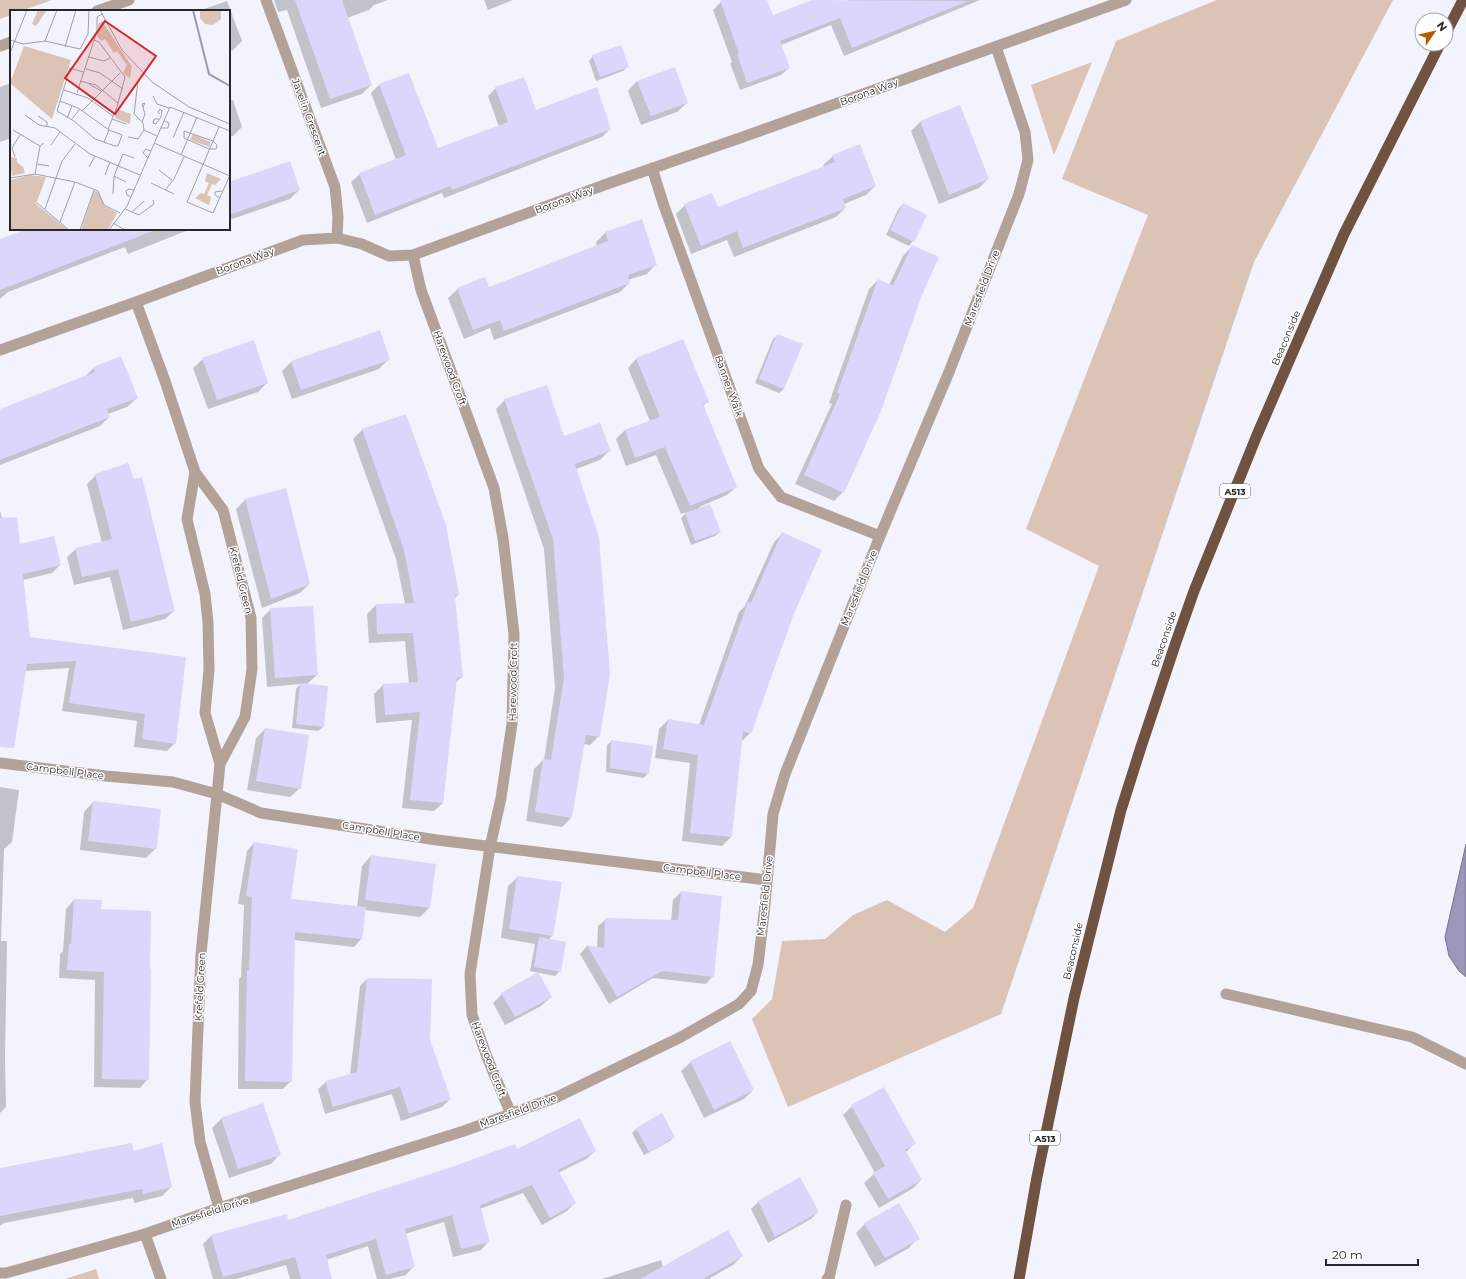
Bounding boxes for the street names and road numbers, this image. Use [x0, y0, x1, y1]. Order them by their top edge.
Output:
street label: Borona Way [838, 75, 900, 109]
street label: Javelin Crescent [289, 76, 329, 157]
street label: Borona Way [533, 183, 595, 217]
street label: Borona Way [214, 244, 276, 278]
street label: Maresfield Drive [961, 248, 1003, 328]
street label: Beaconside [1269, 309, 1303, 367]
street label: Harewood Croft [430, 329, 470, 407]
street label: Banner Walk [712, 353, 746, 419]
road number: A513 [1220, 484, 1250, 498]
street label: Krefeld Green [226, 545, 256, 615]
street label: Maresfield Drive [838, 548, 880, 628]
street label: Beaconside [1148, 609, 1180, 669]
street label: Harewood Croft [506, 642, 520, 722]
street label: Campbell Place [25, 760, 105, 782]
street label: Campbell Place [341, 818, 421, 844]
street label: Maresfield Drive [754, 855, 776, 937]
street label: Campbell Place [662, 861, 742, 883]
street label: Beaconside [1060, 921, 1086, 981]
street label: Krefeld Green [192, 952, 208, 1022]
street label: Harewood Croft [469, 1020, 509, 1098]
street label: Maresfield Drive [478, 1091, 558, 1131]
road number: A513 [1030, 1131, 1060, 1145]
street label: Maresfield Drive [170, 1193, 250, 1231]

